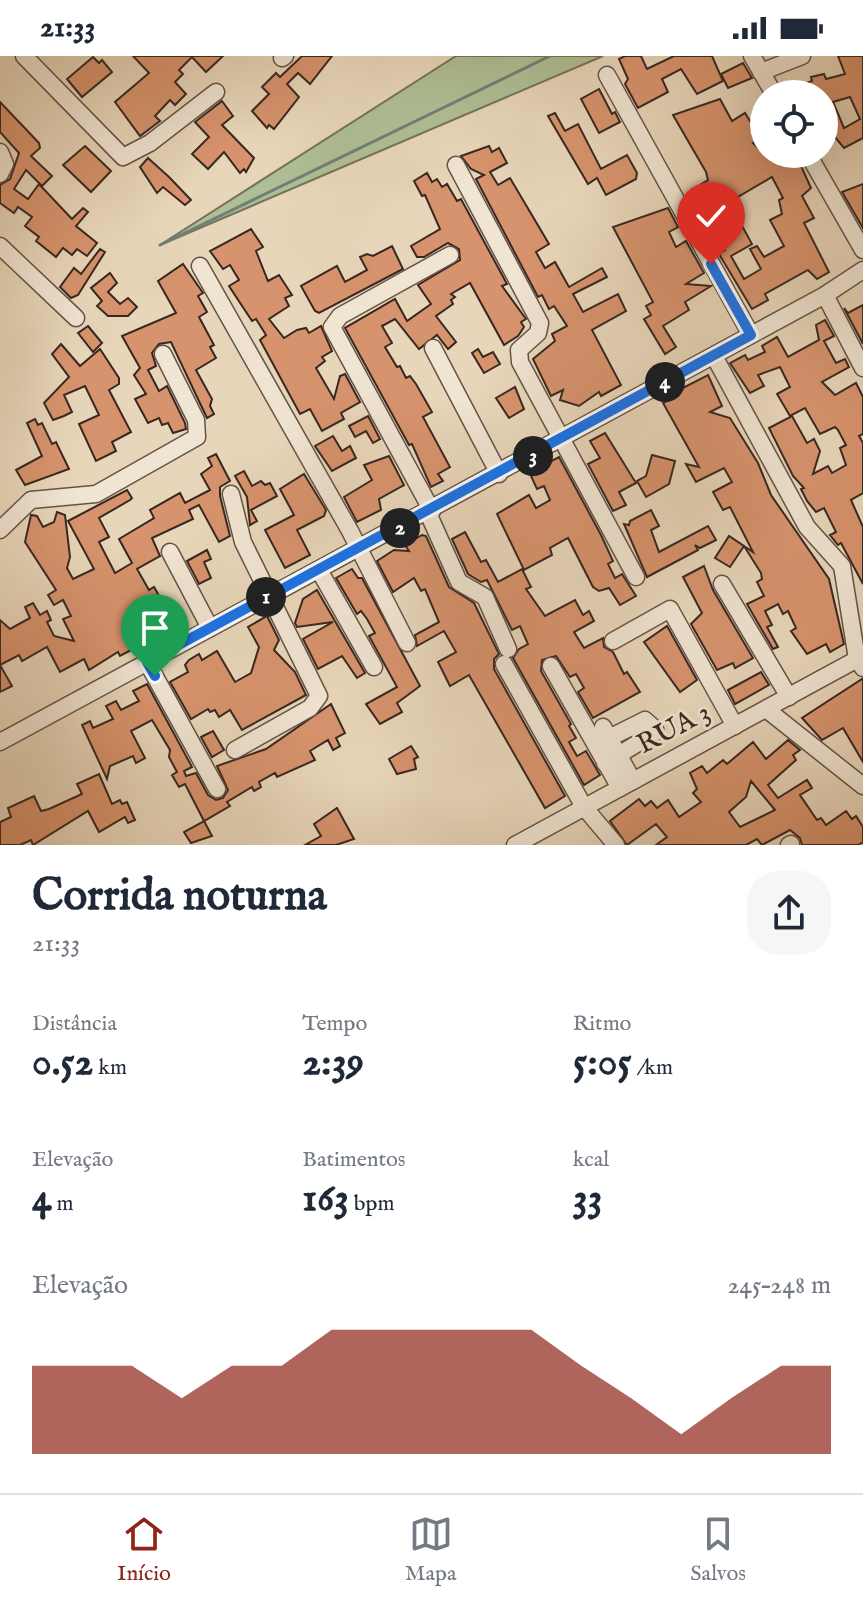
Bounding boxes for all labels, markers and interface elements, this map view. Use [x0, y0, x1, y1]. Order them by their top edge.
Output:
text: 21:33 [40, 9, 96, 47]
map controls [750, 80, 838, 168]
button: locate [750, 80, 838, 168]
pin [677, 182, 745, 264]
icon: check [689, 194, 733, 238]
pin: 4 [645, 362, 685, 402]
text: 4 [660, 368, 670, 396]
pin: 3 [513, 436, 553, 476]
text: 3 [529, 442, 537, 470]
pin: 2 [380, 508, 420, 548]
text: 2 [395, 514, 405, 542]
pin: 1 [246, 577, 286, 617]
text: 1 [262, 583, 270, 611]
pin [121, 594, 189, 676]
icon: arrive [133, 606, 177, 650]
street label: RUA 3 [631, 695, 717, 763]
text: Corrida noturna [32, 869, 327, 925]
button: share [747, 871, 831, 955]
text: 21:33 [32, 927, 80, 960]
text: Distância [32, 1010, 117, 1038]
text: Tempo [302, 1010, 367, 1038]
text: Ritmo [573, 1010, 631, 1038]
text: 0.52 [32, 1038, 93, 1089]
text: 2:39 [302, 1038, 364, 1089]
text: 5:05 [573, 1038, 632, 1089]
text: km [93, 1054, 127, 1082]
text: /km [632, 1054, 673, 1082]
text: Elevação [32, 1146, 113, 1174]
text: Batimentos [302, 1146, 406, 1174]
text: kcal [573, 1146, 609, 1174]
text: 4 [32, 1174, 52, 1225]
text: 163 [302, 1174, 349, 1225]
text: 33 [573, 1174, 603, 1225]
text: m [52, 1190, 73, 1218]
text: bpm [349, 1190, 394, 1218]
text: Elevação [32, 1269, 128, 1302]
text: 245–248 m [727, 1269, 831, 1302]
tab: Início [117, 1512, 171, 1588]
tab: Mapa [405, 1512, 456, 1588]
tab: Salvos [690, 1512, 746, 1588]

